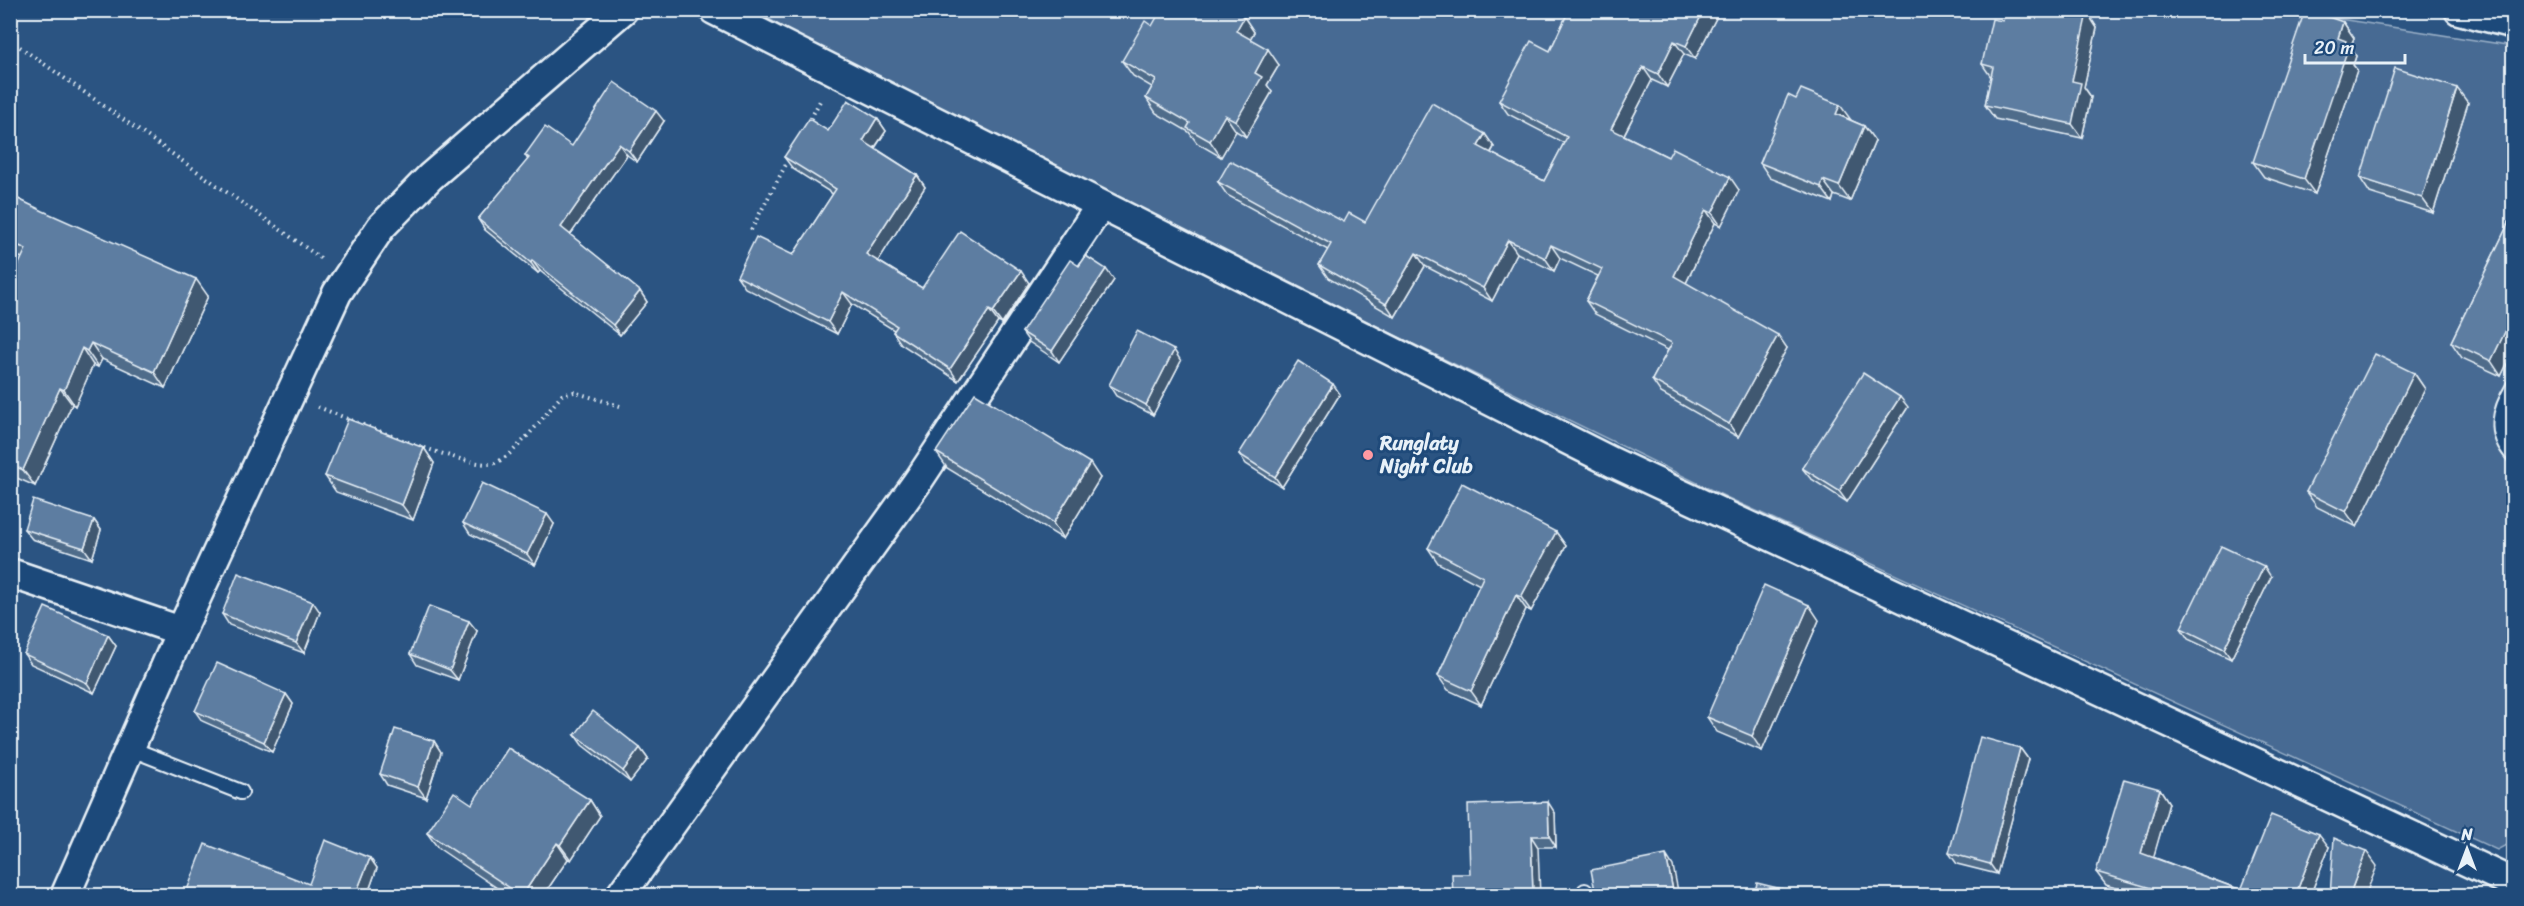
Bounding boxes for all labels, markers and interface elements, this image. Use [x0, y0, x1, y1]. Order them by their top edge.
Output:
scale bar [2305, 27, 2406, 65]
text: 20 m [2314, 32, 2354, 64]
place label: Runglaty Night Club [1379, 426, 1473, 484]
marker: Runglaty Night Club [1361, 448, 1375, 462]
north arrow [2437, 819, 2497, 879]
text: N [2460, 820, 2473, 849]

